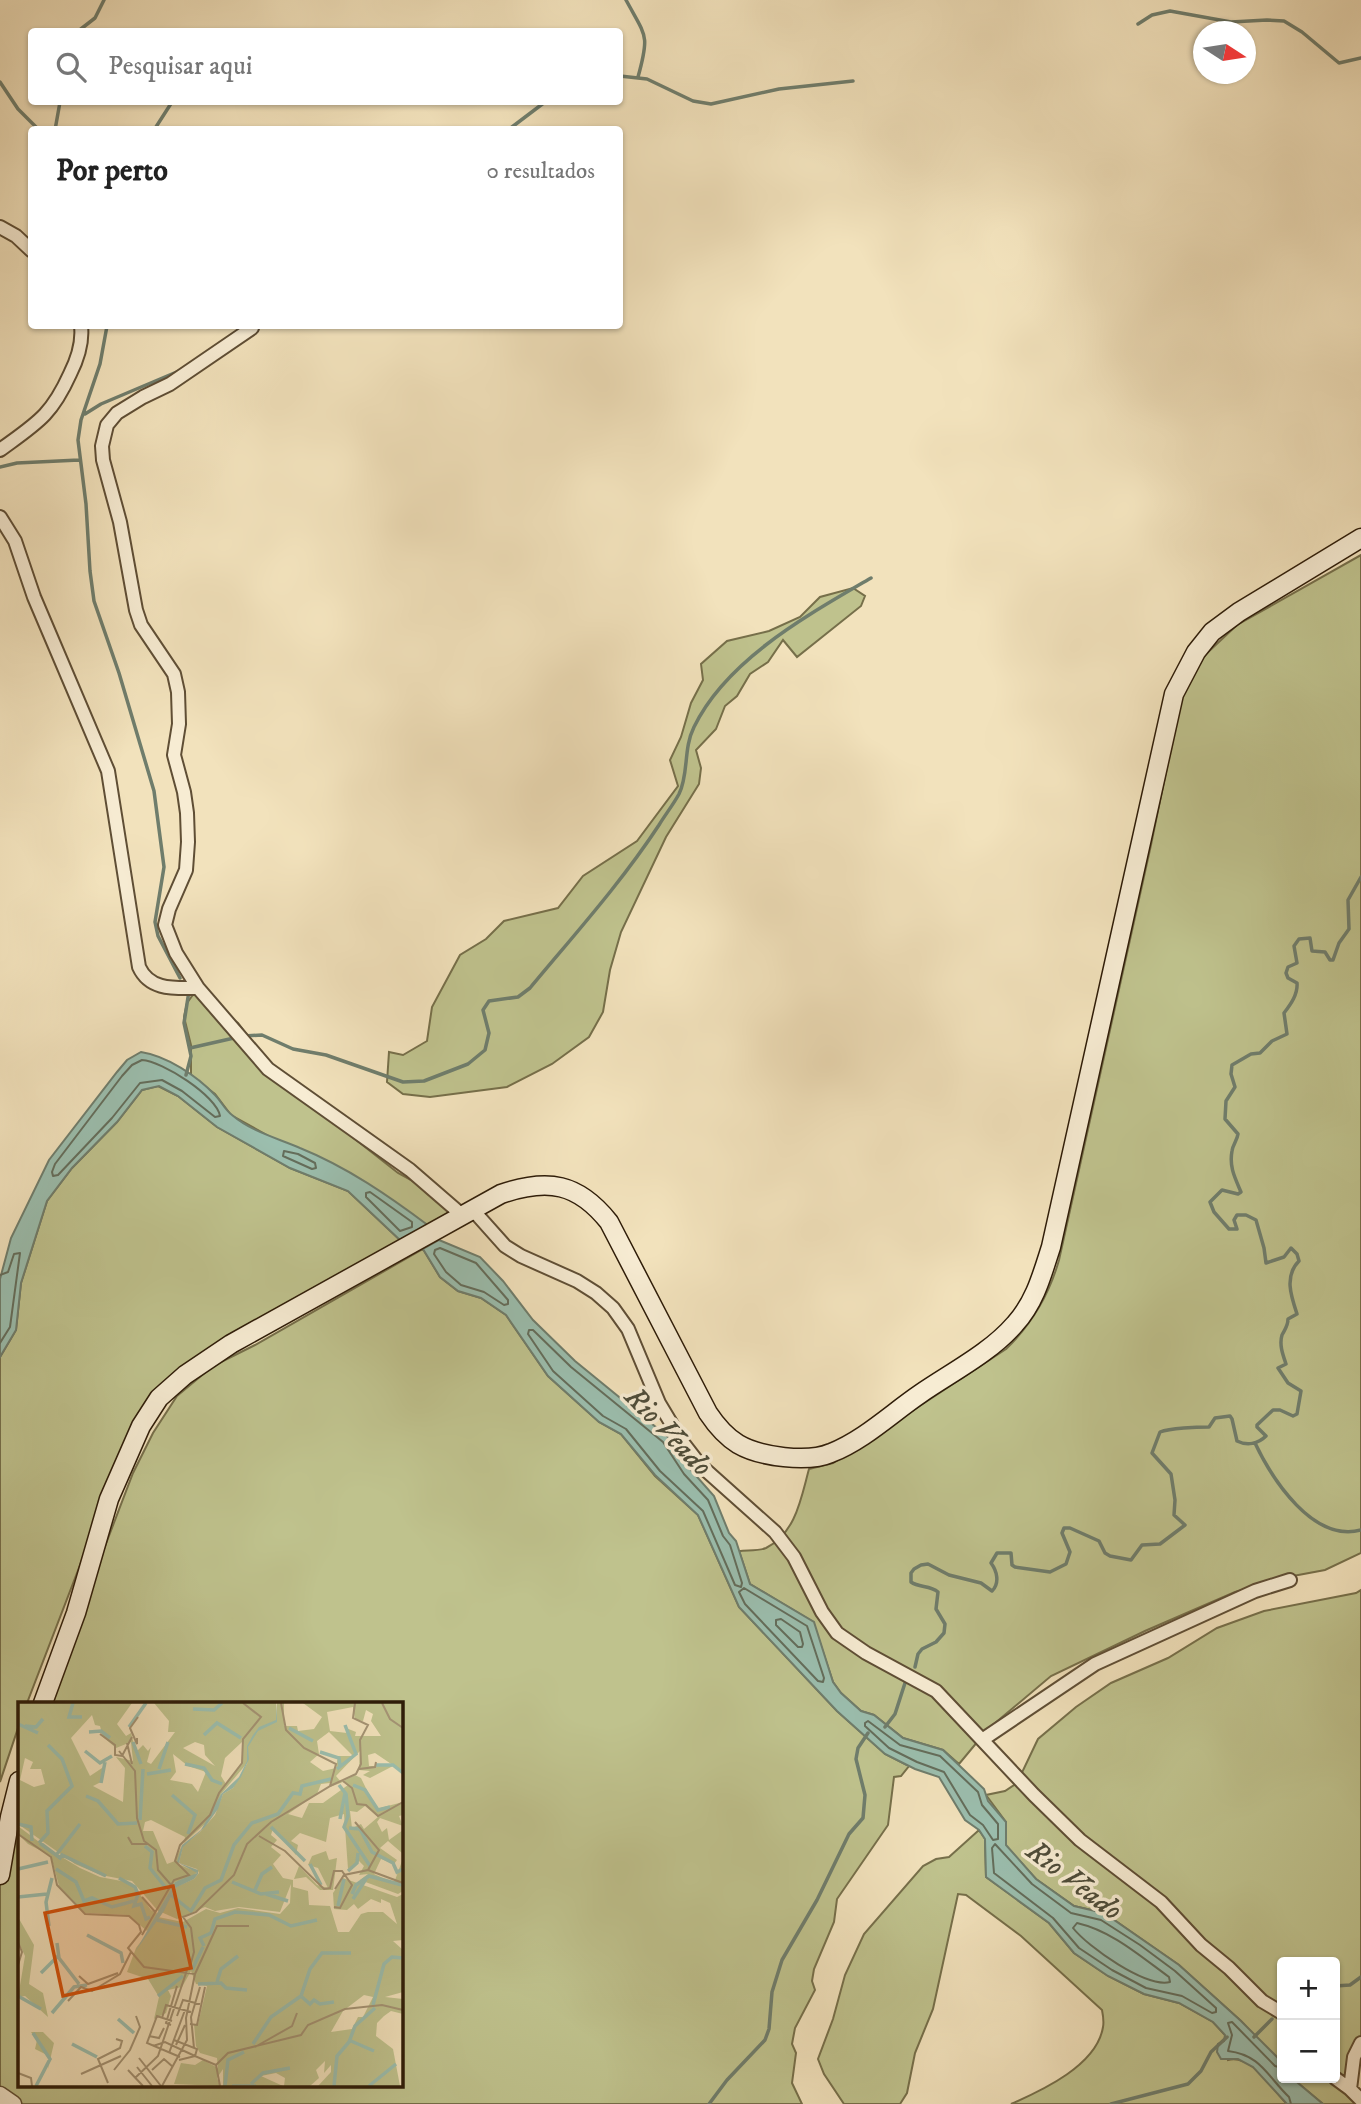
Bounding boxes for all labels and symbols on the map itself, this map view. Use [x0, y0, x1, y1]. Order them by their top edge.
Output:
north arrow [1193, 21, 1256, 84]
water label: Rio Veado [615, 1378, 720, 1485]
inset map [18, 1702, 402, 2086]
water label: Rio Veado [1018, 1832, 1130, 1929]

